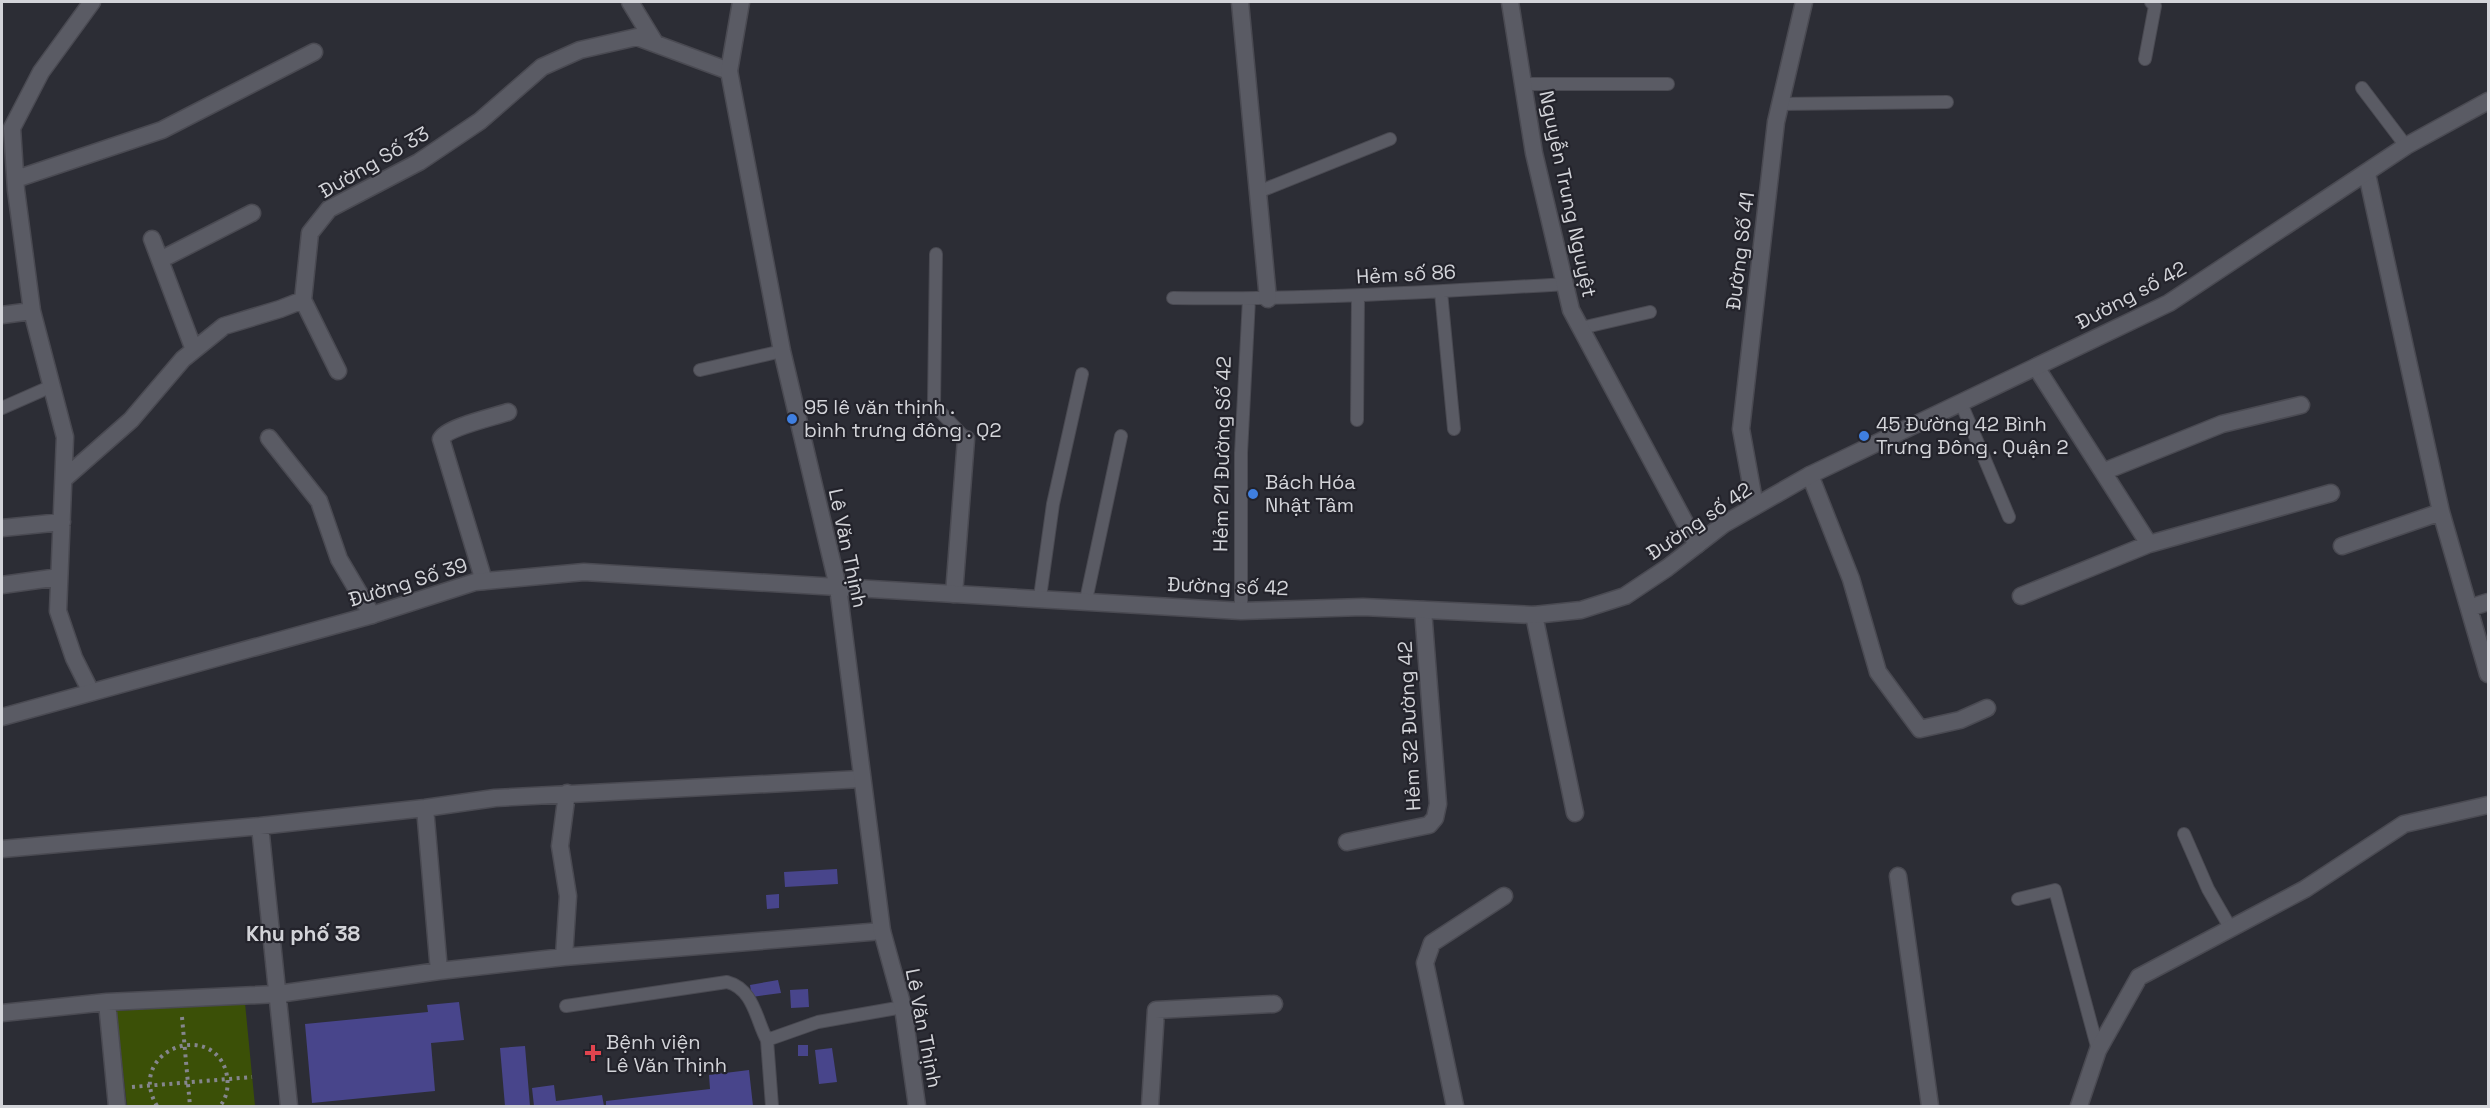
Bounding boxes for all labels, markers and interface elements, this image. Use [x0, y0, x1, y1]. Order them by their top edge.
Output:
street label: Nguyễn Trung Nguyệt [1533, 88, 1603, 300]
street label: Đường Số 33 [314, 120, 434, 204]
street label: Đường Số 41 [1720, 190, 1760, 312]
street label: Đường số 42 [2071, 255, 2191, 335]
street label: Hẻm số 86 [1355, 258, 1457, 290]
street label: Hẻm 21 Đường Số 42 [1207, 356, 1237, 552]
place label: 95 lê văn thịnh . bình trưng đông . Q2 [804, 394, 1001, 443]
place label: 45 Đường 42 Bình Trưng Đông . Quận 2 [1876, 411, 2069, 460]
marker: 95 lê văn thịnh . bình trưng đông . Q2 [785, 412, 799, 426]
marker: 45 Đường 42 Bình Trưng Đông . Quận 2 [1857, 429, 1871, 443]
place label: Bách Hóa Nhật Tâm [1265, 469, 1356, 518]
street label: Đường số 42 [1641, 476, 1757, 566]
street label: Lê Văn Thịnh [823, 486, 873, 610]
marker: Bách Hóa Nhật Tâm [1246, 487, 1260, 501]
street label: Đường Số 39 [345, 552, 471, 612]
street label: Đường số 42 [1167, 571, 1289, 601]
street label: Hẻm 32 Đường 42 [1392, 640, 1426, 812]
district label: Khu phố 38 [246, 920, 360, 947]
street label: Lê Văn Thịnh [900, 966, 948, 1090]
place label: Bệnh viện Lê Văn Thịnh [606, 1029, 727, 1078]
marker: Bệnh viện Lê Văn Thịnh [584, 1044, 602, 1062]

